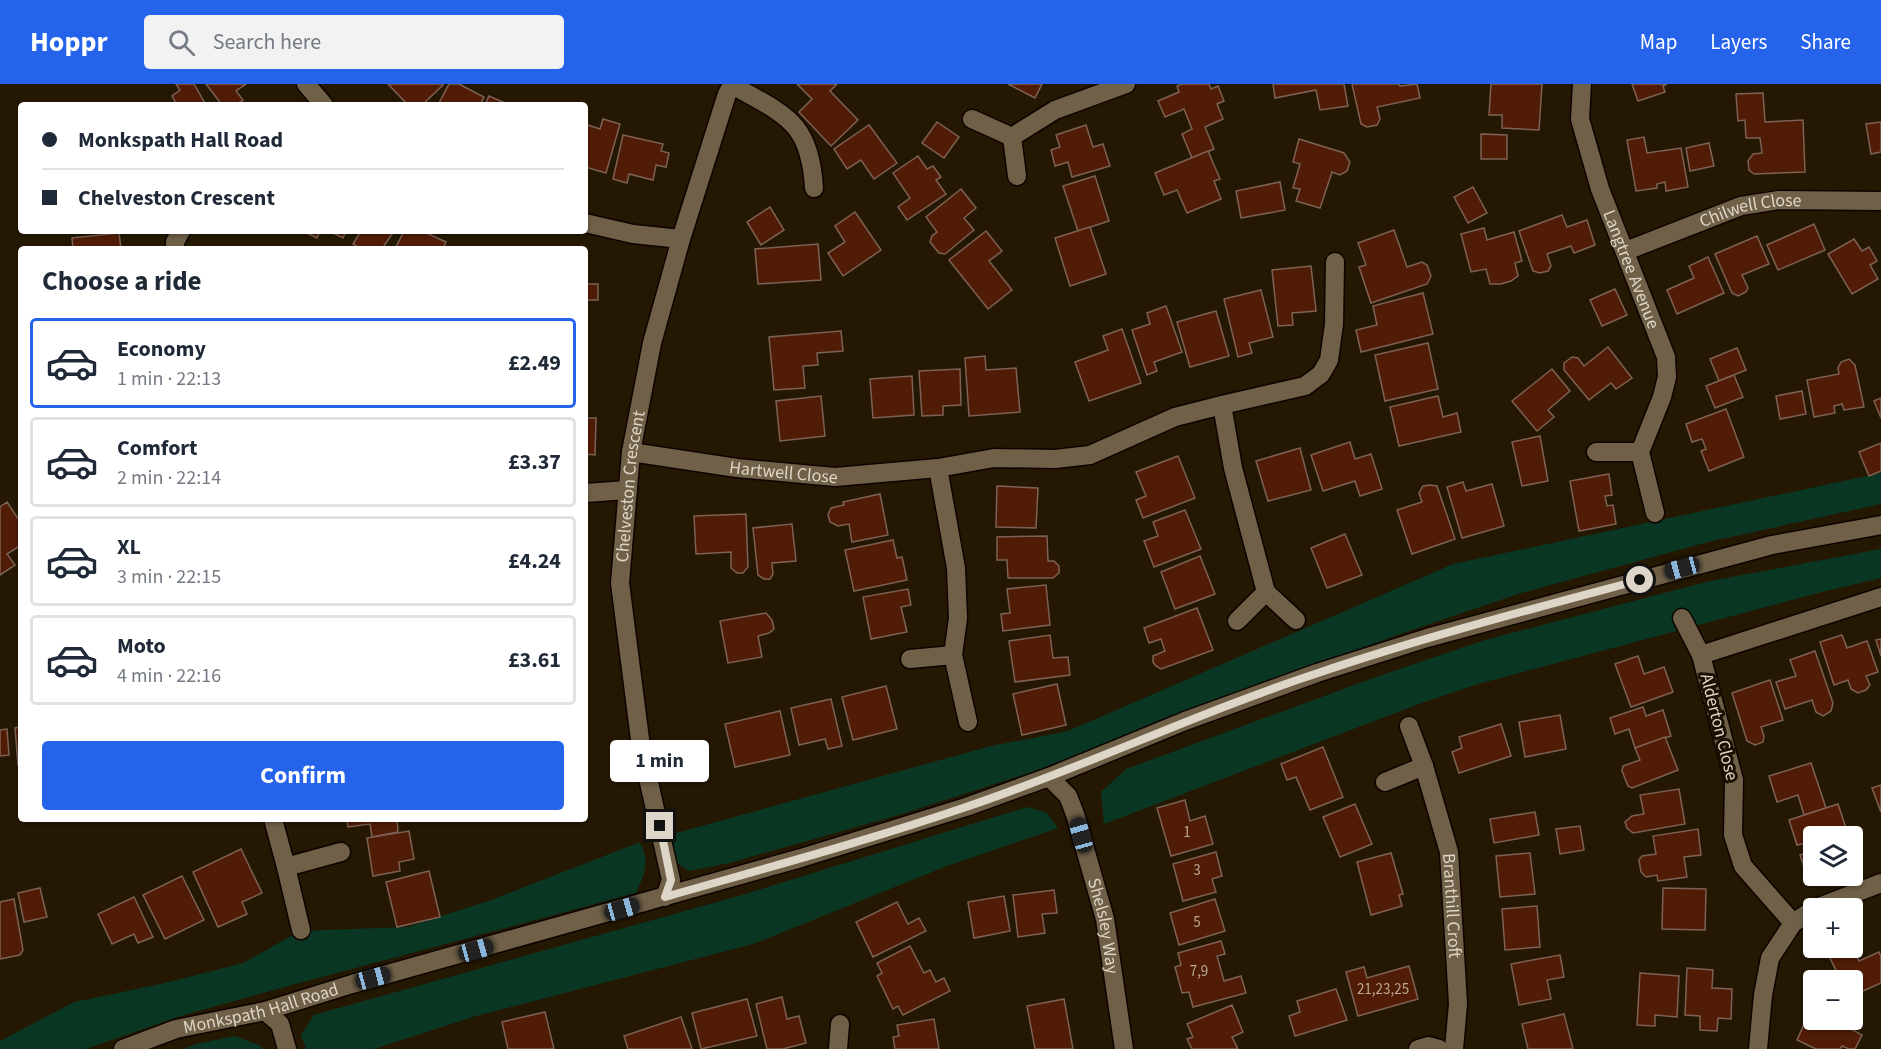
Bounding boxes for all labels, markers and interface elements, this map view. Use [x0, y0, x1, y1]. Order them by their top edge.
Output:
search box [144, 15, 564, 69]
text: Hoppr [30, 22, 108, 62]
icon: search [165, 26, 198, 59]
text: Search here [213, 26, 321, 58]
text: Map [1640, 27, 1677, 57]
text: Layers [1710, 27, 1767, 57]
text: Share [1800, 27, 1851, 57]
text: Monkspath Hall Road [78, 124, 283, 156]
text: Chelveston Crescent [78, 182, 275, 214]
street label: Chilwell Close [1696, 187, 1802, 234]
street label: Langtree Avenue [1597, 206, 1666, 332]
text: Choose a ride [42, 262, 202, 301]
text: Economy [117, 333, 206, 365]
icon: car [45, 336, 99, 390]
text: £2.49 [508, 347, 561, 379]
text: 1 min · 22:13 [117, 365, 221, 393]
street label: Chelveston Crescent [609, 408, 651, 563]
text: Comfort [117, 432, 198, 464]
icon: car [45, 435, 99, 489]
text: £3.37 [508, 446, 561, 478]
street label: Hartwell Close [728, 454, 839, 490]
text: 2 min · 22:14 [117, 464, 221, 492]
text: XL [117, 531, 141, 563]
icon: car [45, 534, 99, 588]
text: £4.24 [508, 545, 561, 577]
car [1662, 555, 1702, 581]
text: 3 min · 22:15 [117, 563, 221, 591]
route start [1626, 566, 1653, 593]
text: Moto [117, 630, 166, 662]
icon: car [45, 633, 99, 687]
text: £3.61 [508, 644, 561, 676]
text: 4 min · 22:16 [117, 662, 221, 690]
street label: Alderton Close [1694, 671, 1744, 783]
callout: 1 min [610, 739, 710, 781]
button: Confirm [42, 741, 564, 810]
text: 1 min [635, 747, 684, 775]
route end [646, 812, 673, 839]
car [1067, 815, 1095, 855]
house number: 1 [1183, 822, 1191, 843]
map controls [1803, 826, 1863, 1030]
button: layers [1803, 826, 1863, 886]
street label: Branthill Croft [1437, 852, 1468, 959]
house number: 3 [1193, 860, 1201, 881]
street label: Shelsley Way [1081, 875, 1125, 976]
car [602, 895, 642, 923]
button: + [1803, 898, 1863, 958]
house number: 5 [1193, 912, 1201, 933]
car [456, 936, 496, 964]
house number: 7,9 [1190, 961, 1208, 982]
car [353, 965, 393, 991]
button: − [1803, 970, 1863, 1030]
street label: Monkspath Hall Road [181, 976, 342, 1040]
house number: 21,23,25 [1357, 979, 1409, 1000]

